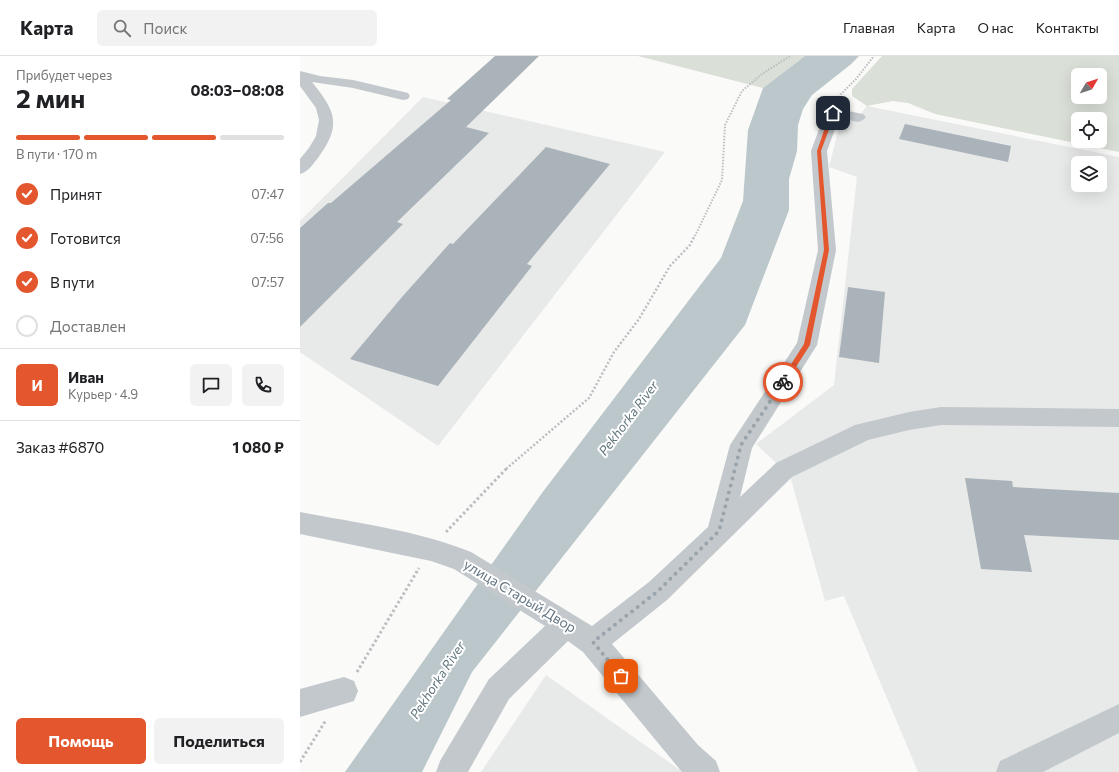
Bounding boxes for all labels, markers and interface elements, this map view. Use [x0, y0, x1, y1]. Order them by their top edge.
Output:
search box [97, 10, 377, 46]
text: Карта [20, 16, 73, 39]
icon: search [111, 17, 133, 39]
text: Поиск [143, 19, 188, 37]
text: Главная [843, 19, 895, 36]
text: Карта [917, 19, 955, 36]
text: О нас [977, 19, 1014, 36]
text: Контакты [1036, 19, 1099, 36]
text: Прибудет через [16, 67, 112, 83]
north arrow [1071, 68, 1107, 104]
map controls [1071, 68, 1107, 192]
text: 08:03–08:08 [191, 81, 284, 99]
text: 2 мин [16, 82, 85, 113]
pin [816, 96, 850, 130]
icon: home [822, 102, 844, 124]
button: locate [1071, 112, 1107, 148]
text: В пути · 170 m [16, 146, 97, 162]
button: layers [1071, 156, 1107, 192]
icon: check [16, 183, 38, 205]
text: Принят [50, 185, 102, 203]
text: 07:47 [251, 186, 284, 202]
icon: check [16, 227, 38, 249]
text: Готовится [50, 229, 121, 247]
text: 07:56 [250, 230, 284, 246]
icon: check [16, 271, 38, 293]
text: В пути [50, 273, 95, 291]
text: 07:57 [251, 274, 284, 290]
text: Доставлен [50, 317, 126, 335]
courier [763, 362, 803, 402]
button: chat [190, 364, 232, 406]
button: phone [242, 364, 284, 406]
text: Иван [68, 368, 104, 386]
icon: bike [772, 371, 794, 393]
text: И [31, 376, 43, 394]
water label: Pekhorka River [595, 377, 662, 458]
text: Курьер · 4.9 [68, 386, 138, 402]
text: Заказ #6870 [16, 438, 104, 456]
text: 1 080 ₽ [232, 438, 284, 456]
street label: улица Старый Двор [461, 555, 580, 636]
water label: Pekhorka River [406, 638, 468, 722]
pin [604, 659, 638, 693]
icon: bag [610, 665, 632, 687]
button: Помощь [16, 718, 146, 764]
button: Поделиться [154, 718, 284, 764]

